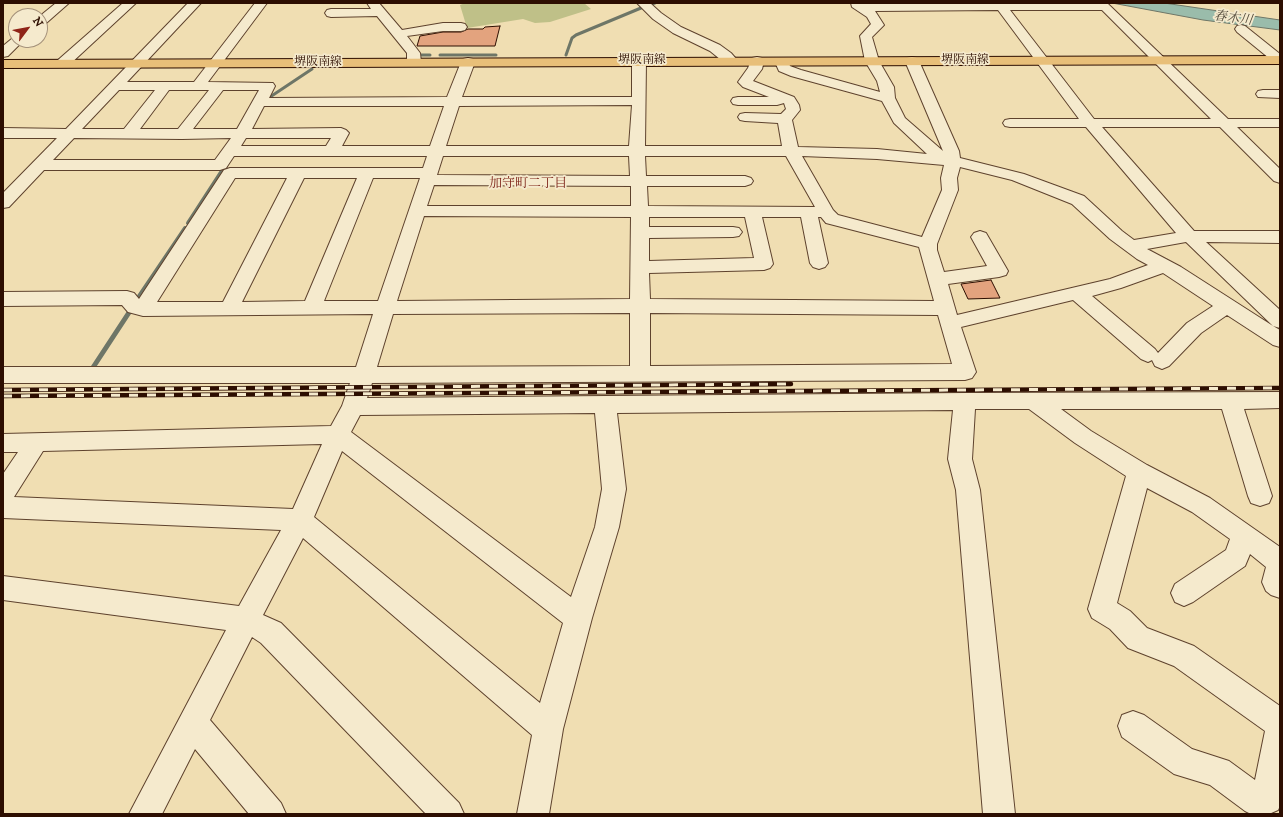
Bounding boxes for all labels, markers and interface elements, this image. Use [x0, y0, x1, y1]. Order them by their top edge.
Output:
north arrow [8, 8, 48, 48]
water label: 春木川 [1213, 9, 1253, 29]
text: N [29, 15, 46, 30]
street label: 堺阪南線 [618, 54, 666, 68]
street label: 堺阪南線 [941, 54, 989, 68]
street label: 堺阪南線 [294, 56, 342, 70]
district label: 加守町二丁目 [489, 176, 567, 192]

